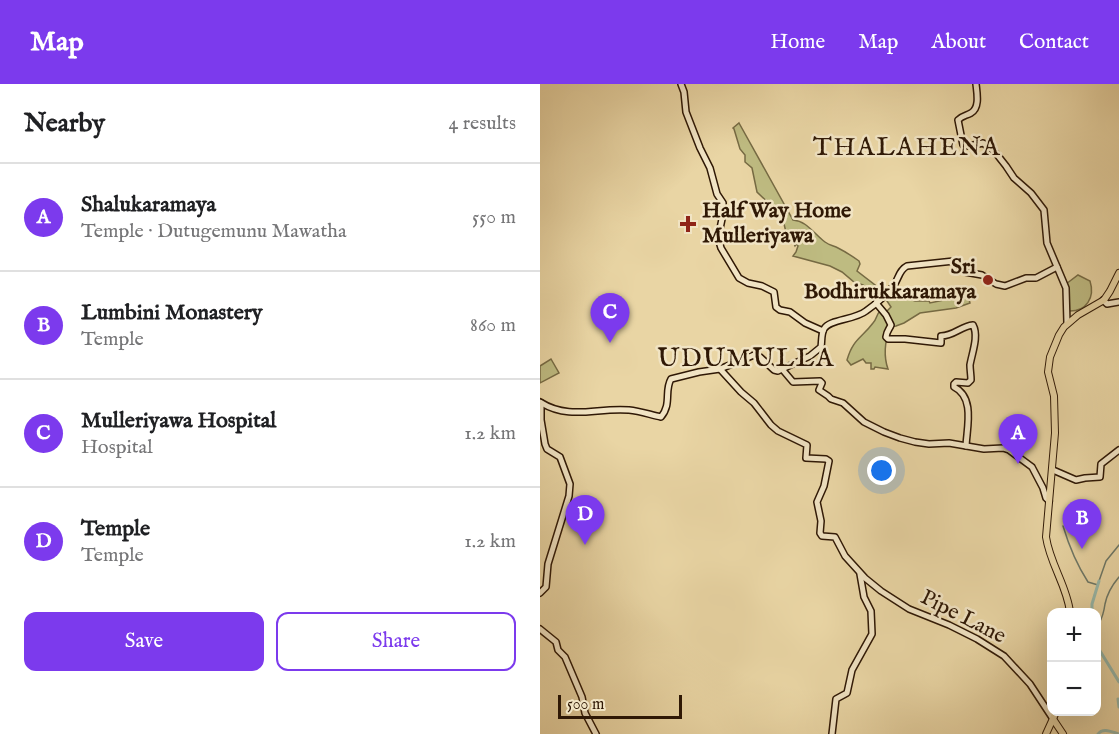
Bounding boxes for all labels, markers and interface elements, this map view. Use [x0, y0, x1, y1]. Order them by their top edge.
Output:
text: Map [30, 25, 84, 60]
text: Home [770, 29, 825, 56]
text: Map [858, 29, 898, 56]
text: About [931, 29, 986, 56]
text: Contact [1019, 29, 1089, 56]
text: Nearby [24, 107, 105, 140]
text: 4 results [449, 111, 516, 136]
district label: THALAHENA [813, 131, 1001, 164]
text: Shalukaramaya [81, 191, 216, 219]
place label: Half Way Home Mulleriyawa [702, 197, 851, 250]
text: A [37, 205, 50, 230]
text: 550 m [472, 205, 516, 230]
marker: Half Way Home Mulleriyawa [679, 215, 697, 233]
text: Temple · Dutugemunu Mawatha [81, 219, 347, 244]
place label: Sri Bodhirukkaramaya [804, 253, 976, 306]
marker: Sri Bodhirukkaramaya [981, 273, 995, 287]
pin: C [590, 294, 630, 343]
text: Lumbini Monastery [81, 299, 263, 327]
text: B [37, 313, 50, 338]
text: 860 m [470, 313, 516, 338]
text: Temple [81, 327, 144, 352]
district label: UDUMULLA [657, 342, 835, 375]
text: Mulleriyawa Hospital [81, 407, 276, 435]
pin: A [998, 414, 1038, 464]
text: C [36, 421, 51, 446]
text: 1.2 km [464, 421, 516, 446]
text: Hospital [81, 435, 153, 460]
your location [867, 456, 896, 485]
pin: D [566, 496, 604, 545]
pin: B [1062, 500, 1102, 549]
text: Temple [81, 515, 150, 543]
text: D [35, 529, 52, 554]
text: 1.2 km [464, 529, 516, 554]
text: Temple [81, 543, 144, 568]
street label: Pipe Lane [916, 584, 1010, 650]
map controls [1047, 608, 1101, 716]
button: + [1047, 608, 1101, 662]
button: Save [24, 612, 264, 671]
button: Share [276, 612, 516, 671]
button: − [1047, 662, 1101, 716]
scale bar [558, 692, 682, 720]
text: 500 m [567, 695, 604, 715]

